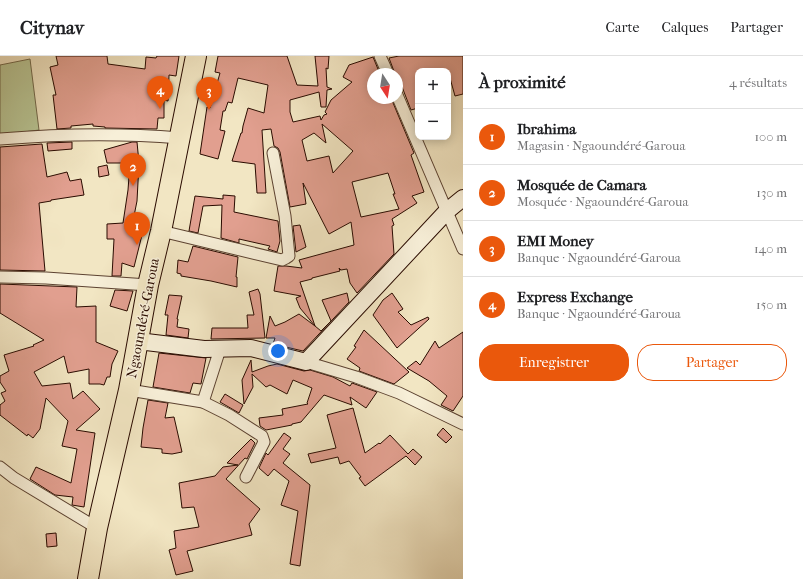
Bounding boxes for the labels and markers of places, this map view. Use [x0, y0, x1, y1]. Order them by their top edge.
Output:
pin: 4 [147, 76, 173, 109]
pin: 3 [196, 77, 222, 110]
pin: 2 [120, 153, 146, 186]
pin: 1 [124, 212, 150, 245]

